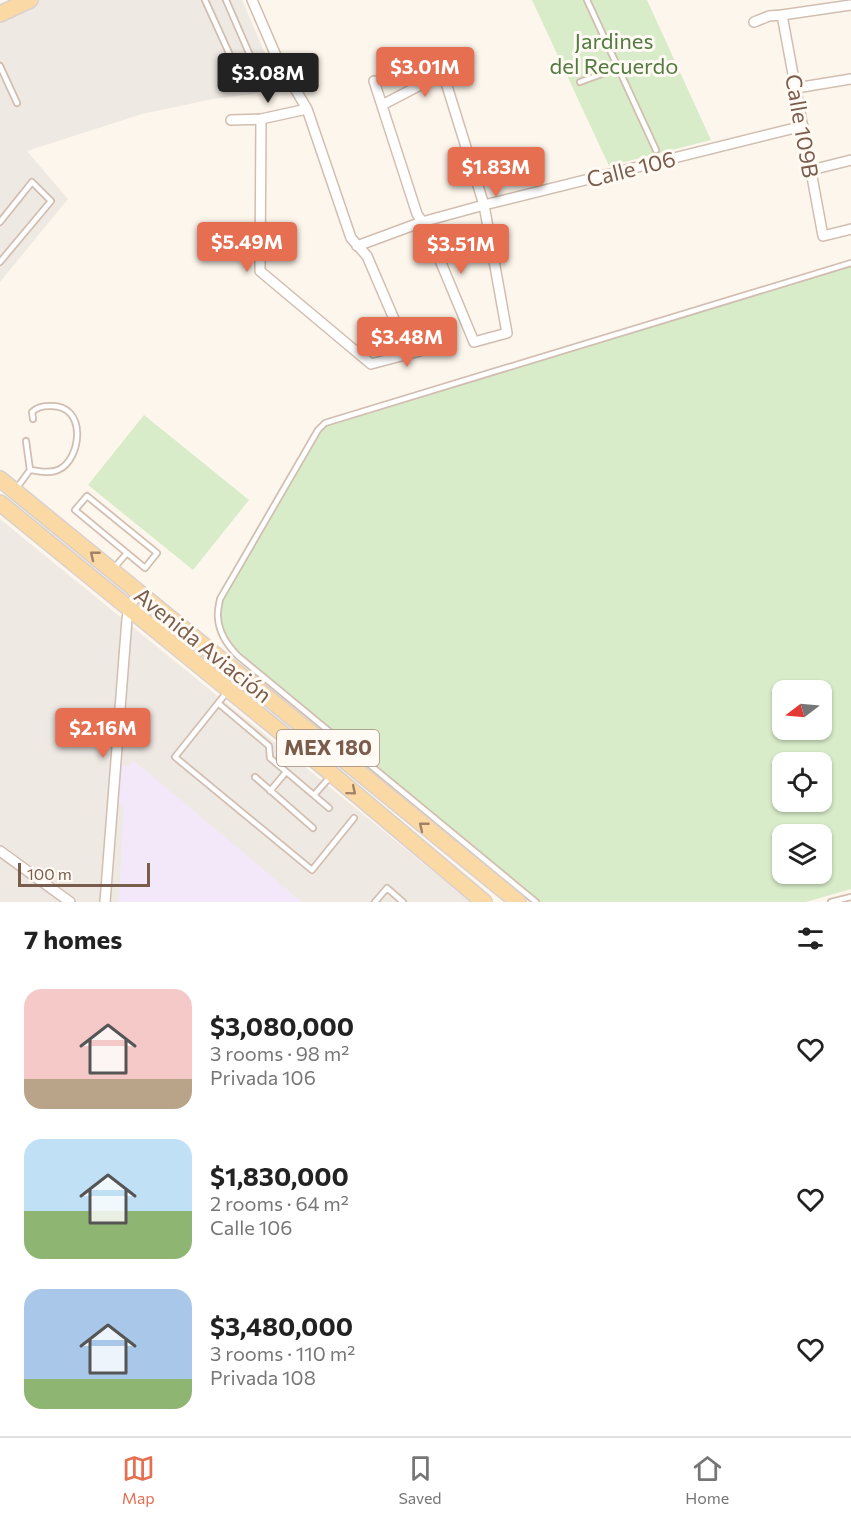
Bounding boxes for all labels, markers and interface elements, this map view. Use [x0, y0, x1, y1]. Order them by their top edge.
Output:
park label: Jardines del Recuerdo [550, 27, 678, 79]
pin: $3.01M [376, 47, 474, 98]
pin: $3.08M [219, 53, 317, 104]
text: $3.01M [390, 54, 460, 78]
text: $3.08M [232, 60, 304, 84]
street label: Calle 109B [780, 72, 825, 180]
street label: Calle 106 [584, 144, 678, 193]
pin: $1.83M [447, 147, 545, 198]
text: $1.83M [462, 154, 530, 178]
pin: $5.49M [198, 222, 296, 273]
pin: $3.51M [412, 224, 510, 275]
text: $5.49M [211, 229, 283, 253]
text: $3.51M [427, 231, 495, 255]
pin: $3.48M [358, 317, 456, 368]
text: $3.48M [371, 324, 443, 348]
one-way arrow [90, 551, 101, 562]
street label: Avenida Aviación [129, 581, 277, 708]
north arrow [772, 680, 832, 740]
map controls [772, 680, 832, 884]
pin: $2.16M [54, 708, 152, 759]
text: $2.16M [69, 715, 137, 739]
road number: MEX 180 [277, 730, 379, 766]
button: locate [772, 752, 832, 812]
one-way arrow [345, 784, 356, 795]
one-way arrow [419, 822, 430, 833]
button: layers [772, 824, 832, 884]
scale bar [18, 860, 150, 888]
text: 100 m [27, 864, 72, 883]
icon: filters [794, 922, 827, 955]
text: 7 homes [24, 923, 122, 954]
text: $3,080,000 [210, 1010, 354, 1041]
icon: home [72, 1013, 144, 1085]
icon: heart [794, 1033, 827, 1066]
text: 3 rooms · 98 m² [210, 1041, 349, 1065]
text: Privada 106 [210, 1065, 316, 1089]
text: $1,830,000 [210, 1160, 349, 1191]
icon: home [72, 1163, 144, 1235]
icon: heart [794, 1183, 827, 1216]
text: 2 rooms · 64 m² [210, 1191, 349, 1215]
text: Calle 106 [210, 1215, 292, 1239]
text: $3,480,000 [210, 1310, 353, 1341]
icon: home [72, 1313, 144, 1385]
icon: heart [794, 1333, 827, 1366]
text: 3 rooms · 110 m² [210, 1341, 355, 1365]
text: Privada 108 [210, 1365, 316, 1389]
tab: Map [122, 1452, 155, 1507]
tab: Saved [398, 1452, 442, 1507]
tab: Home [685, 1452, 729, 1507]

